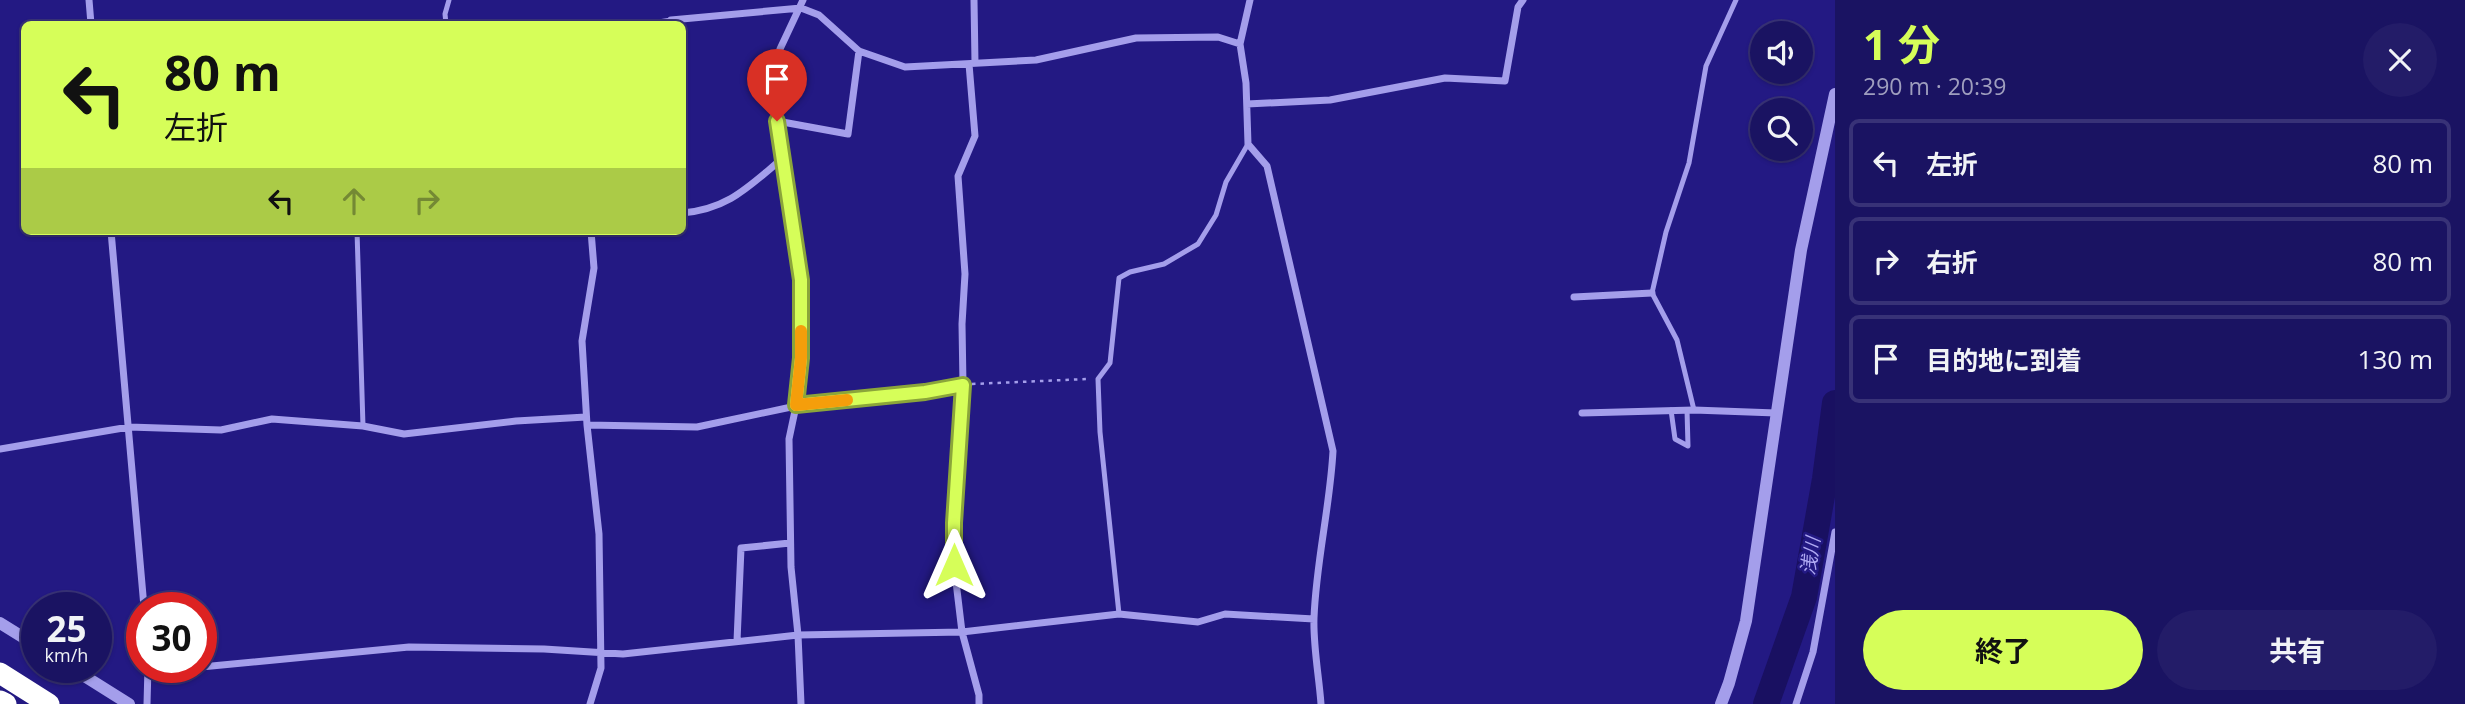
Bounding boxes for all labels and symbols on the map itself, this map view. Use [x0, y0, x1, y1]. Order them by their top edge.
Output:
pin [747, 49, 807, 121]
position arrow [917, 528, 991, 602]
water label: 浅川 [1794, 533, 1826, 577]
speed limit sign: 30 [126, 592, 217, 683]

